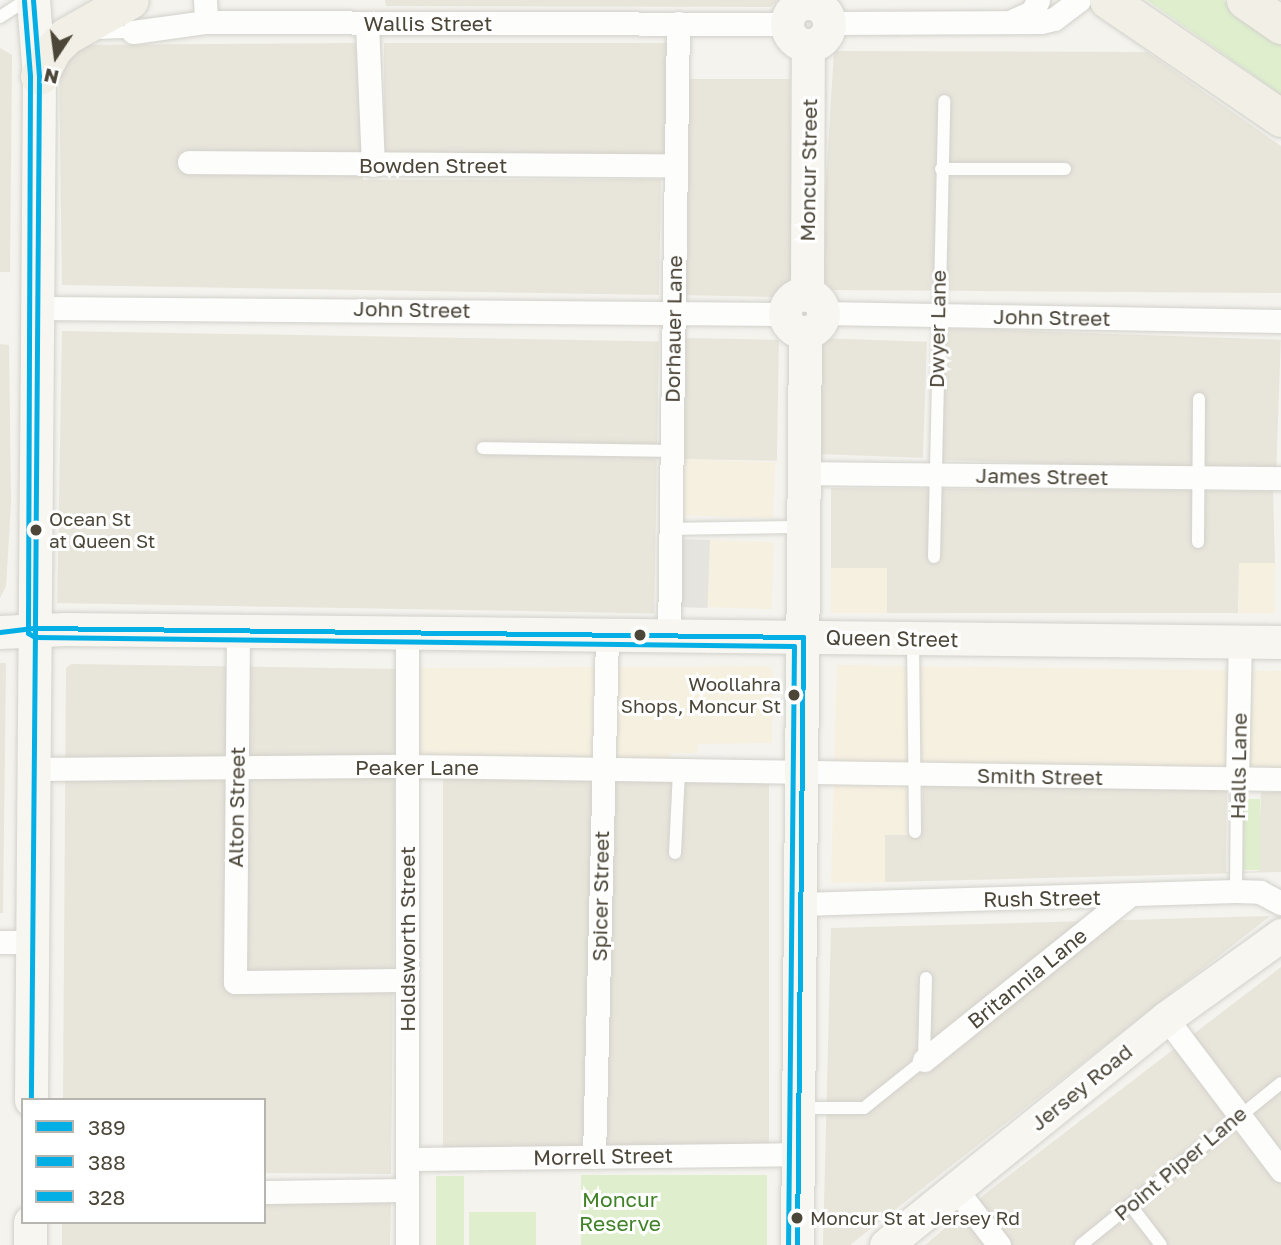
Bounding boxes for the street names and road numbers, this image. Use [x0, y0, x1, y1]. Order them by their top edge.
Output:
street label: Wallis Street [364, 10, 492, 36]
street label: Moncur Street [794, 98, 822, 242]
street label: Bowden Street [359, 152, 507, 178]
street label: Dorhauer Lane [659, 255, 687, 403]
street label: Dwyer Lane [923, 270, 951, 388]
street label: John Street [353, 295, 471, 323]
street label: John Street [993, 303, 1111, 331]
street label: James Street [975, 462, 1109, 490]
street label: Queen Street [825, 624, 959, 652]
street label: Halls Lane [1224, 712, 1252, 820]
street label: Alton Street [222, 746, 250, 868]
street label: Peaker Lane [355, 754, 479, 780]
street label: Smith Street [977, 762, 1103, 790]
street label: Spicer Street [586, 830, 614, 962]
street label: Holdsworth Street [394, 846, 420, 1032]
street label: Rush Street [983, 884, 1101, 912]
street label: Britannia Lane [962, 922, 1092, 1034]
street label: Jersey Road [1025, 1038, 1137, 1136]
street label: Point Piper Lane [1109, 1100, 1251, 1226]
street label: Morrell Street [533, 1142, 673, 1170]

